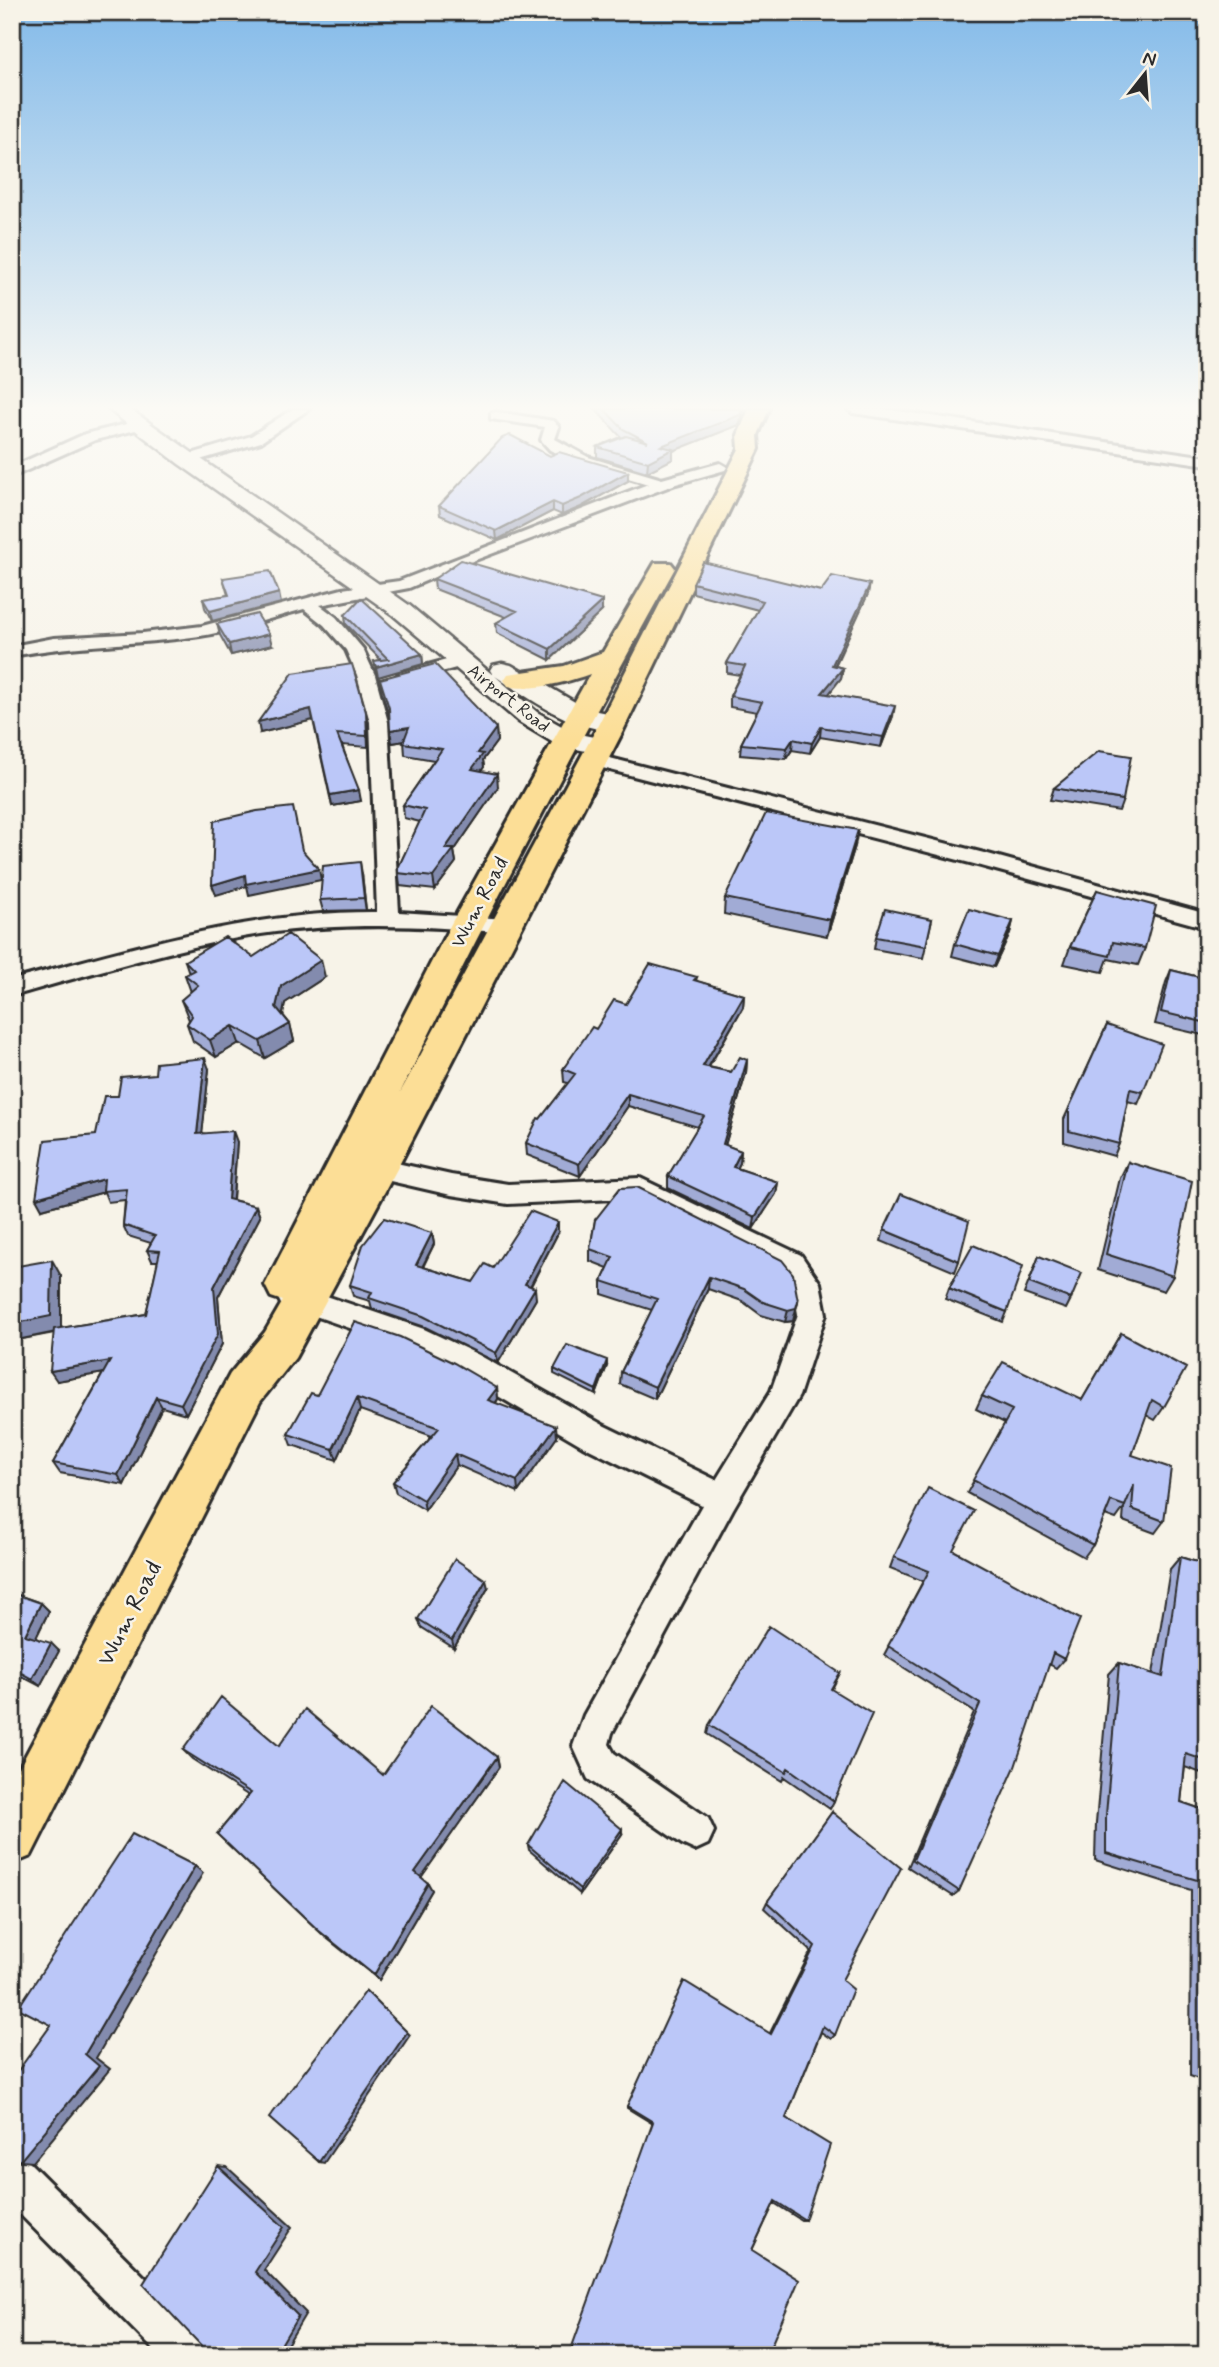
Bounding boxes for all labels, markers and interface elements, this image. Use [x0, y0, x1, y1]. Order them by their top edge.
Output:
north arrow [1110, 38, 1180, 108]
text: N [1140, 45, 1159, 73]
street label: Airport Road [462, 659, 555, 739]
street label: Wum Road [444, 852, 516, 953]
street label: Wum Road [91, 1556, 170, 1671]

